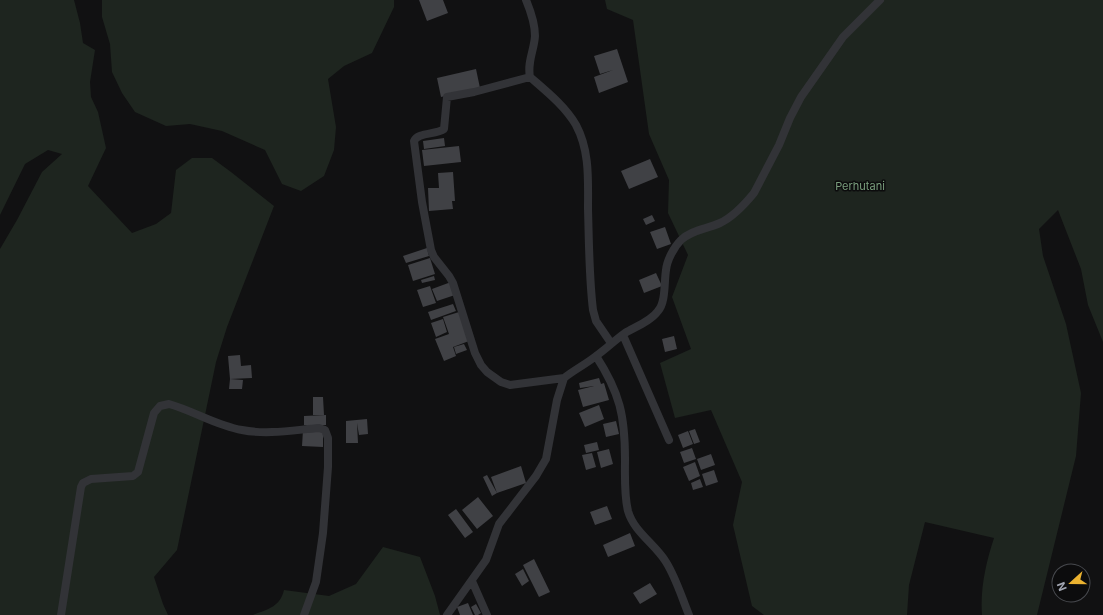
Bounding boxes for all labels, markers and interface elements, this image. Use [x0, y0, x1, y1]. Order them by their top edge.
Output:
park label: Perhutani [835, 179, 885, 193]
north arrow [1051, 563, 1091, 603]
text: N [1054, 580, 1070, 593]

